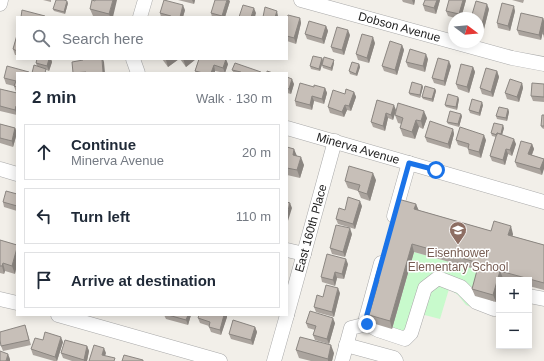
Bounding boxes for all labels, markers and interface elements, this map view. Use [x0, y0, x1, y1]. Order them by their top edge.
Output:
street label: Dobson Avenue [357, 9, 442, 45]
north arrow [448, 12, 484, 48]
search box [16, 16, 288, 60]
icon: search [30, 27, 52, 49]
text: Search here [62, 30, 144, 47]
text: 2 min [32, 88, 76, 107]
text: Walk · 130 m [196, 91, 272, 106]
street label: Minerva Avenue [315, 130, 402, 167]
text: Continue [71, 136, 136, 153]
icon: ahead [33, 141, 55, 163]
text: 20 m [242, 145, 271, 160]
text: Minerva Avenue [71, 153, 164, 168]
route start [427, 161, 445, 179]
street label: East 160th Place [292, 182, 330, 274]
icon: left [33, 205, 55, 227]
text: Turn left [71, 208, 130, 225]
text: 110 m [236, 209, 271, 224]
school or university icon: Eisenhower Elementary School [448, 220, 468, 245]
place label: Eisenhower Elementary School [408, 246, 508, 274]
icon: arrive [33, 269, 55, 291]
text: Arrive at destination [71, 272, 216, 289]
map controls [496, 277, 532, 349]
button: + [496, 277, 532, 313]
button: − [496, 313, 532, 349]
route end [358, 315, 376, 333]

